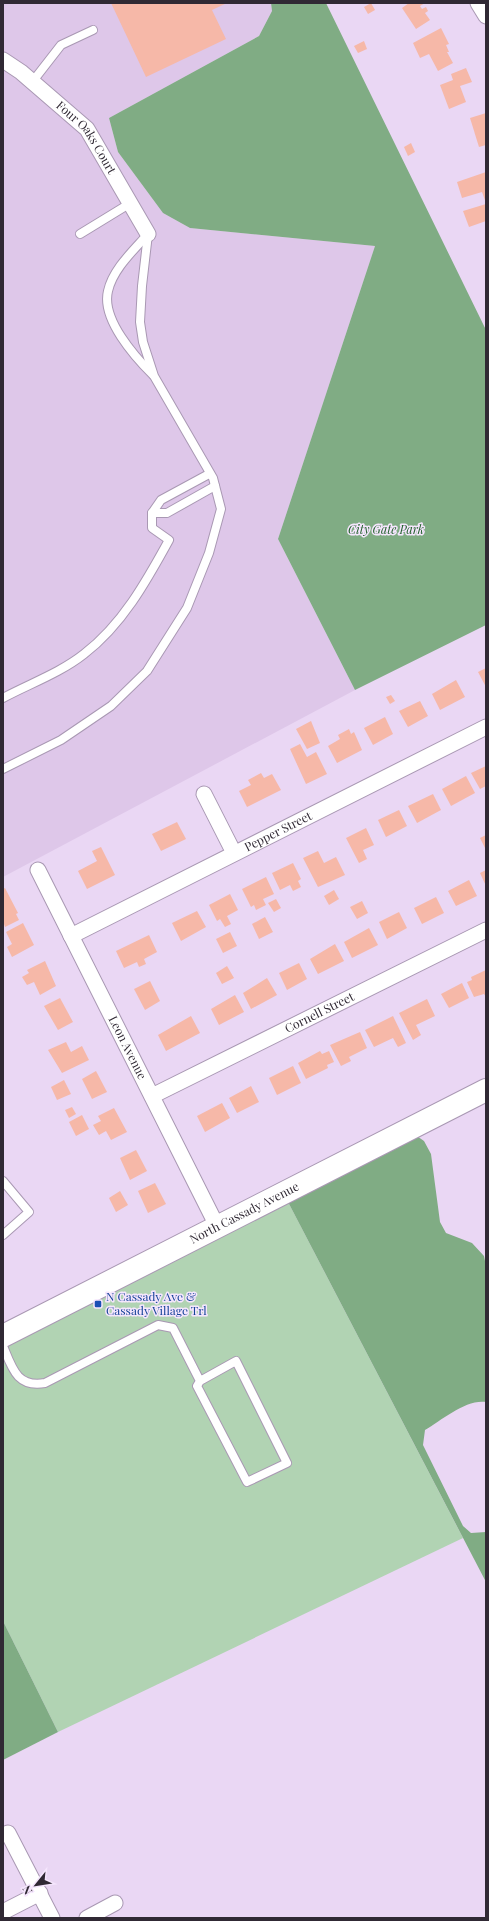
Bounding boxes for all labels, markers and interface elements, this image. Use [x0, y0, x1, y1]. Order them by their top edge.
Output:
street label: Four Oaks Court [53, 97, 121, 177]
park label: City Gate Park [348, 521, 424, 537]
street label: Pepper Street [241, 807, 315, 854]
street label: Cornell Street [282, 988, 357, 1036]
street label: Leon Avenue [106, 1013, 151, 1082]
street label: North Cassady Avenue [187, 1178, 301, 1247]
place label: N Cassady Ave & Cassady Village Trl [106, 1288, 207, 1318]
marker: N Cassady Ave & Cassady Village Trl [93, 1299, 103, 1309]
north arrow [16, 1865, 56, 1905]
text: N [18, 1883, 35, 1897]

